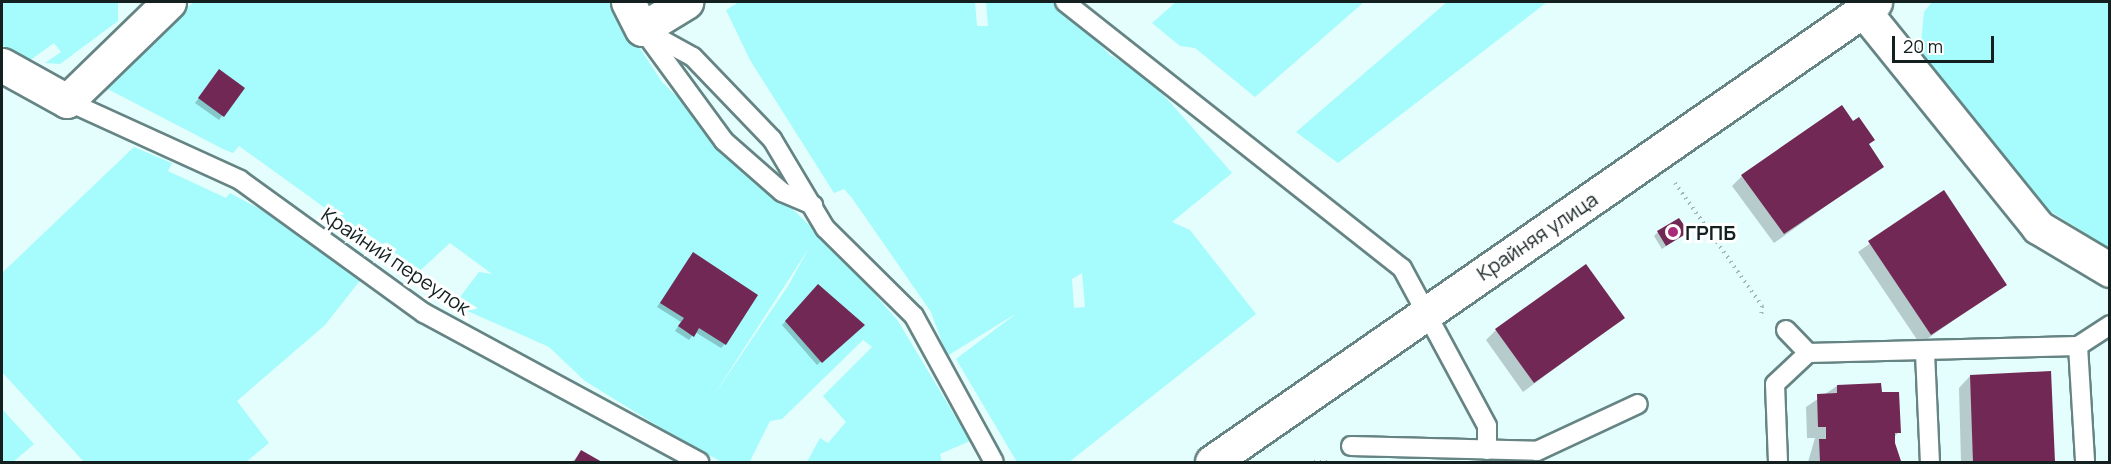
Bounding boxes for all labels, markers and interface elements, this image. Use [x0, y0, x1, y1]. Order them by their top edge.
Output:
scale bar [1895, 24, 1997, 62]
text: 20 m [1903, 34, 1943, 58]
street label: Крайняя улица [1472, 187, 1602, 285]
street label: Крайний переулок [317, 202, 475, 320]
place label: ГРПБ [1685, 220, 1736, 244]
marker: ГРПБ [1666, 225, 1680, 239]

